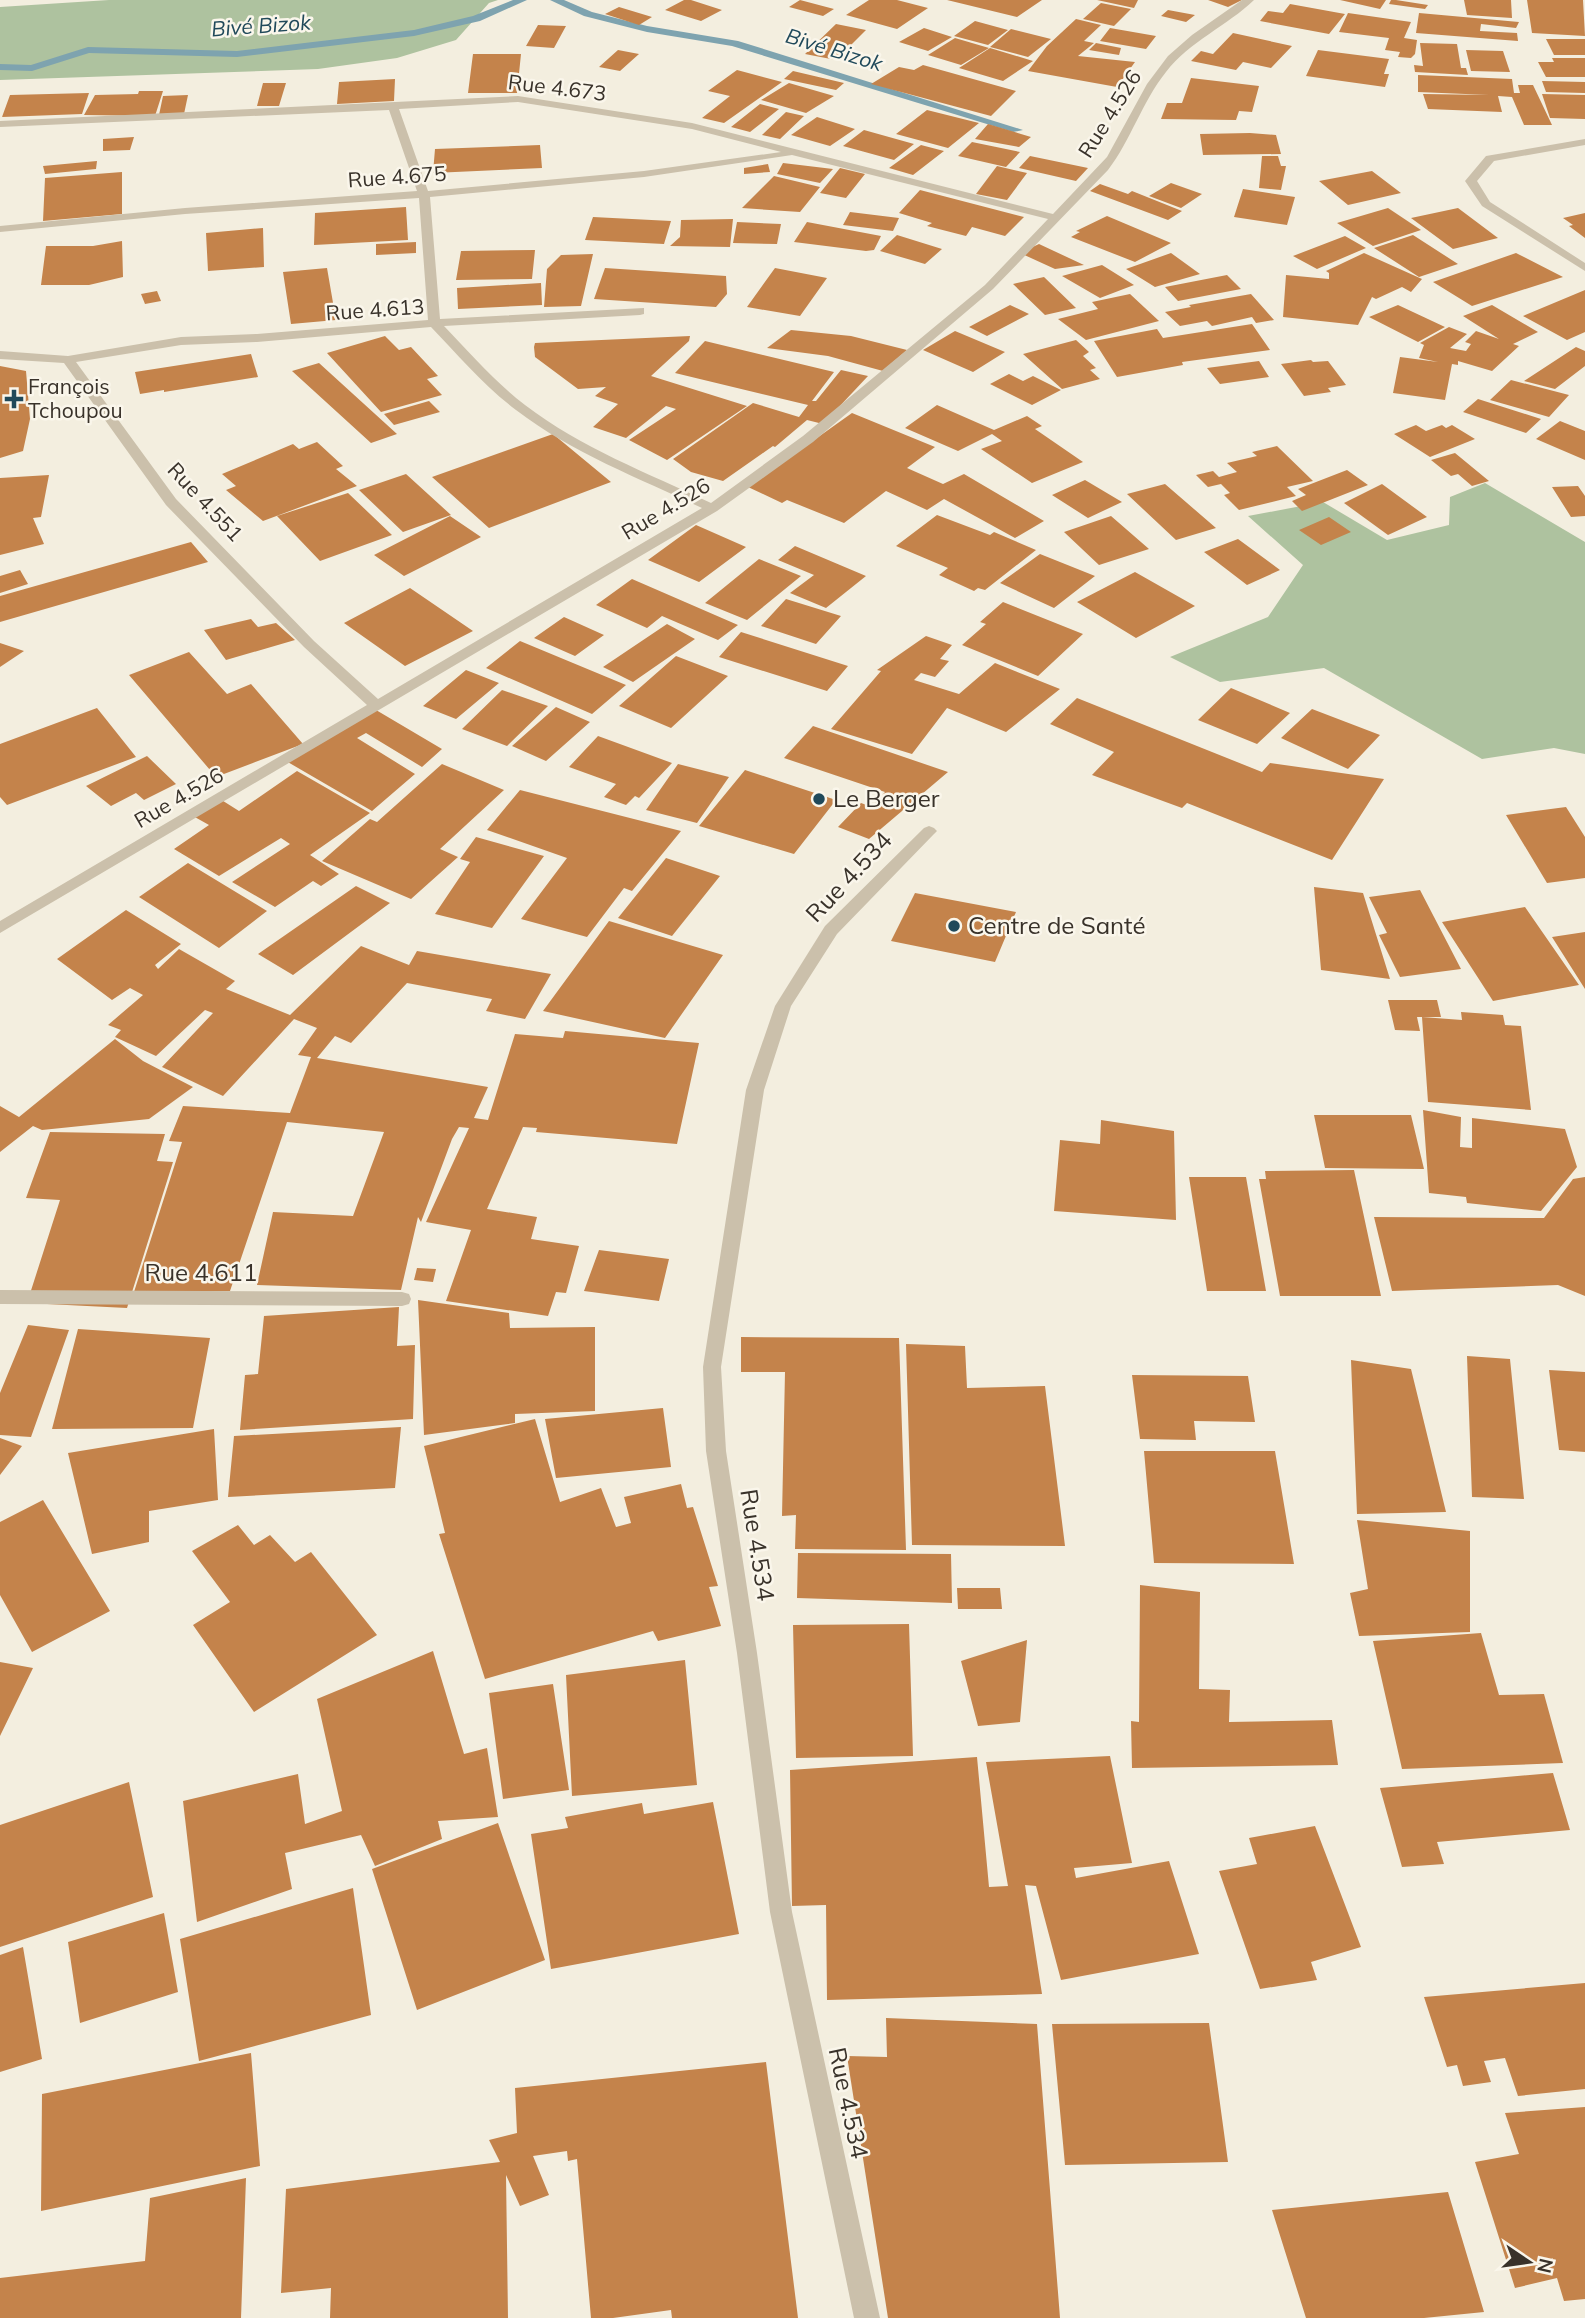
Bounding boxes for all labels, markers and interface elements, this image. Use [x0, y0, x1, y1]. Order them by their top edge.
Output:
water label: Bivé Bizok [210, 8, 313, 41]
water label: Bivé Bizok [783, 22, 887, 76]
street label: Rue 4.526 [1072, 65, 1146, 162]
street label: Rue 4.673 [507, 68, 608, 106]
street label: Rue 4.675 [347, 160, 447, 192]
street label: Rue 4.613 [325, 293, 425, 325]
place label: François Tchoupou [28, 373, 123, 423]
marker: François Tchoupou [6, 391, 22, 407]
street label: Rue 4.551 [163, 456, 249, 546]
street label: Rue 4.526 [616, 472, 715, 545]
street label: Rue 4.526 [129, 761, 228, 833]
place label: Le Berger [833, 783, 940, 813]
marker: Le Berger [811, 791, 827, 807]
street label: Rue 4.534 [799, 825, 898, 928]
place label: Centre de Santé [968, 910, 1145, 940]
marker: Centre de Santé [946, 918, 962, 934]
street label: Rue 4.611 [145, 1257, 257, 1287]
street label: Rue 4.534 [734, 1487, 782, 1603]
street label: Rue 4.534 [823, 2044, 875, 2161]
north arrow [1494, 2227, 1564, 2297]
text: N [1532, 2256, 1559, 2276]

